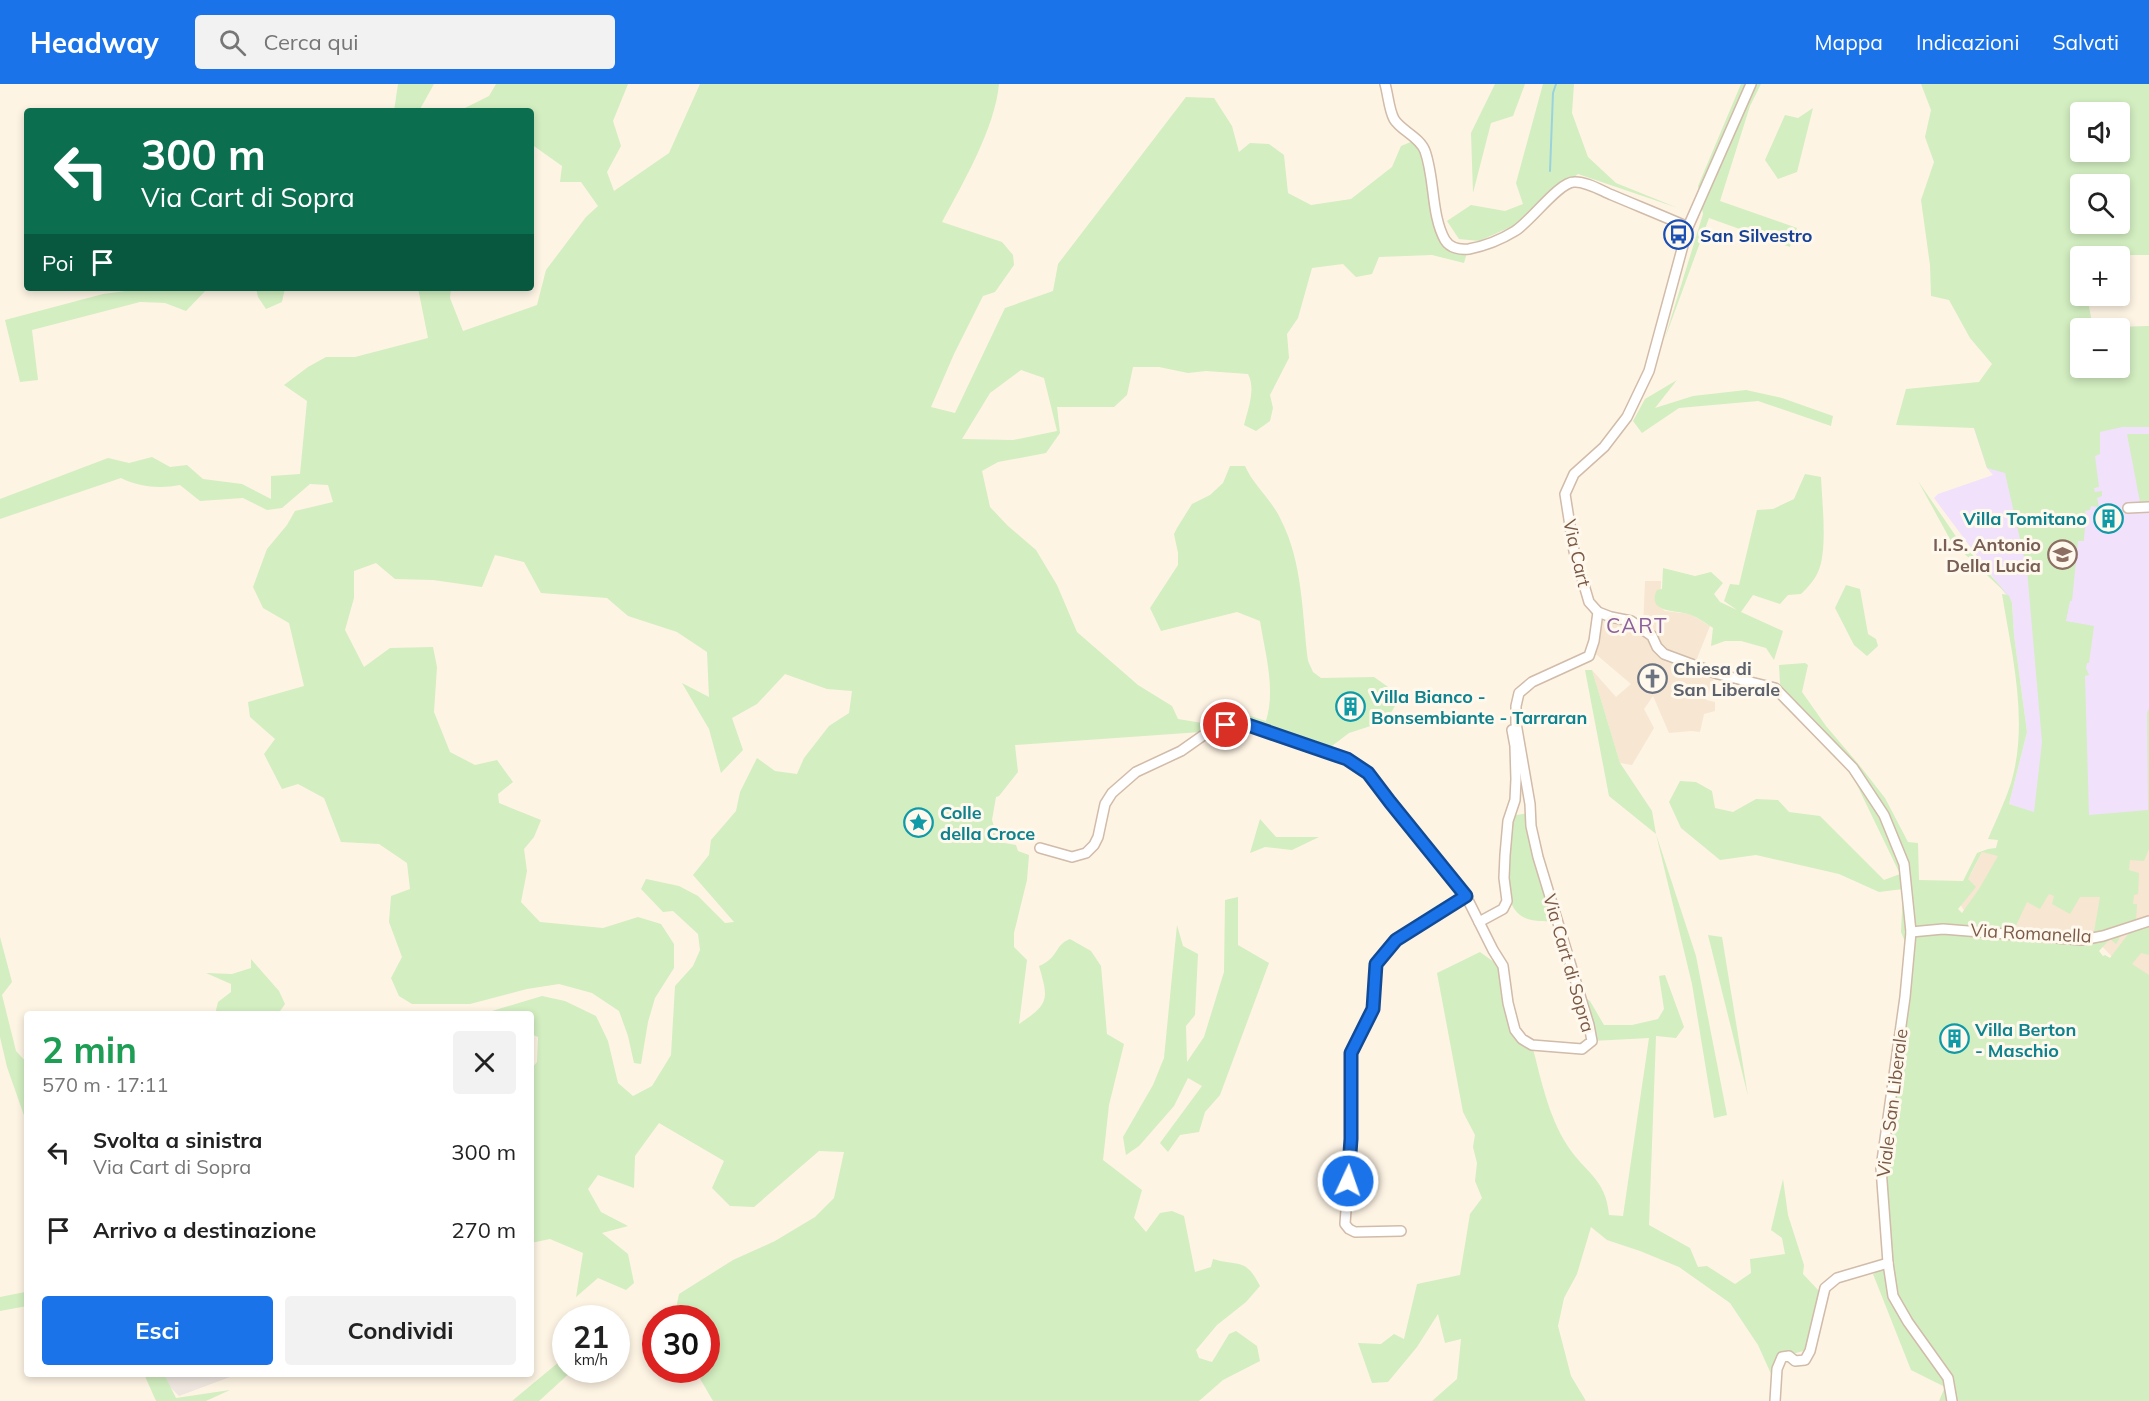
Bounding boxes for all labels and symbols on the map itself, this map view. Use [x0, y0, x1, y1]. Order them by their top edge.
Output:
bus stop icon: San Silvestro [1663, 219, 1695, 251]
place label: San Silvestro [1700, 224, 1812, 247]
building icon: Villa Tomitano [2092, 502, 2124, 534]
place label: Villa Tomitano [1962, 507, 2087, 530]
street label: Via Cart [1558, 517, 1596, 589]
place label: I.I.S. Antonio Della Lucia [1933, 533, 2041, 577]
school or university icon: I.I.S. Antonio Della Lucia [2046, 538, 2078, 570]
district label: CART [1606, 612, 1668, 638]
place label: Chiesa di San Liberale [1673, 657, 1780, 701]
church icon: Chiesa di San Liberale [1636, 662, 1668, 694]
place label: Villa Bianco - Bonsembiante - Tarraran [1370, 685, 1587, 729]
building icon: Villa Bianco - Bonsembiante - Tarraran [1334, 690, 1366, 722]
pin [1200, 699, 1251, 750]
place label: Colle della Croce [940, 801, 1035, 845]
place icon: Colle della Croce [903, 806, 935, 838]
street label: Via Cart di Sopra [1538, 891, 1600, 1035]
street label: Via Romanella [1970, 918, 2092, 948]
place label: Villa Berton - Maschio [1974, 1018, 2076, 1062]
building icon: Villa Berton - Maschio [1938, 1023, 1970, 1055]
street label: Viale San Liberale [1871, 1027, 1913, 1179]
position arrow [1316, 1149, 1380, 1213]
speed limit sign: 30 [642, 1305, 720, 1383]

